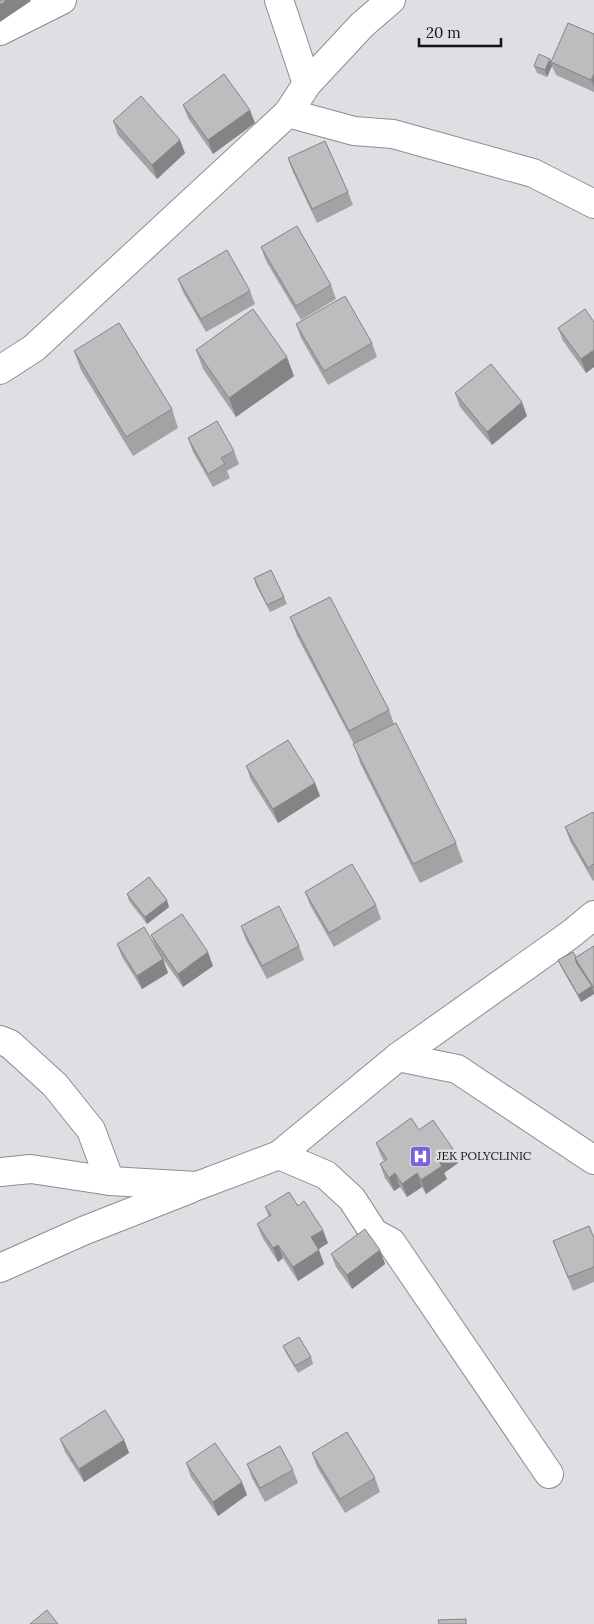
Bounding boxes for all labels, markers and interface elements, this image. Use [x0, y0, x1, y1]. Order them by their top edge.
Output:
scale bar [419, 15, 502, 47]
text: 20 m [426, 23, 461, 42]
hospital icon: JEK POLYCLINIC [409, 1144, 433, 1168]
place label: JEK POLYCLINIC [436, 1148, 532, 1163]

